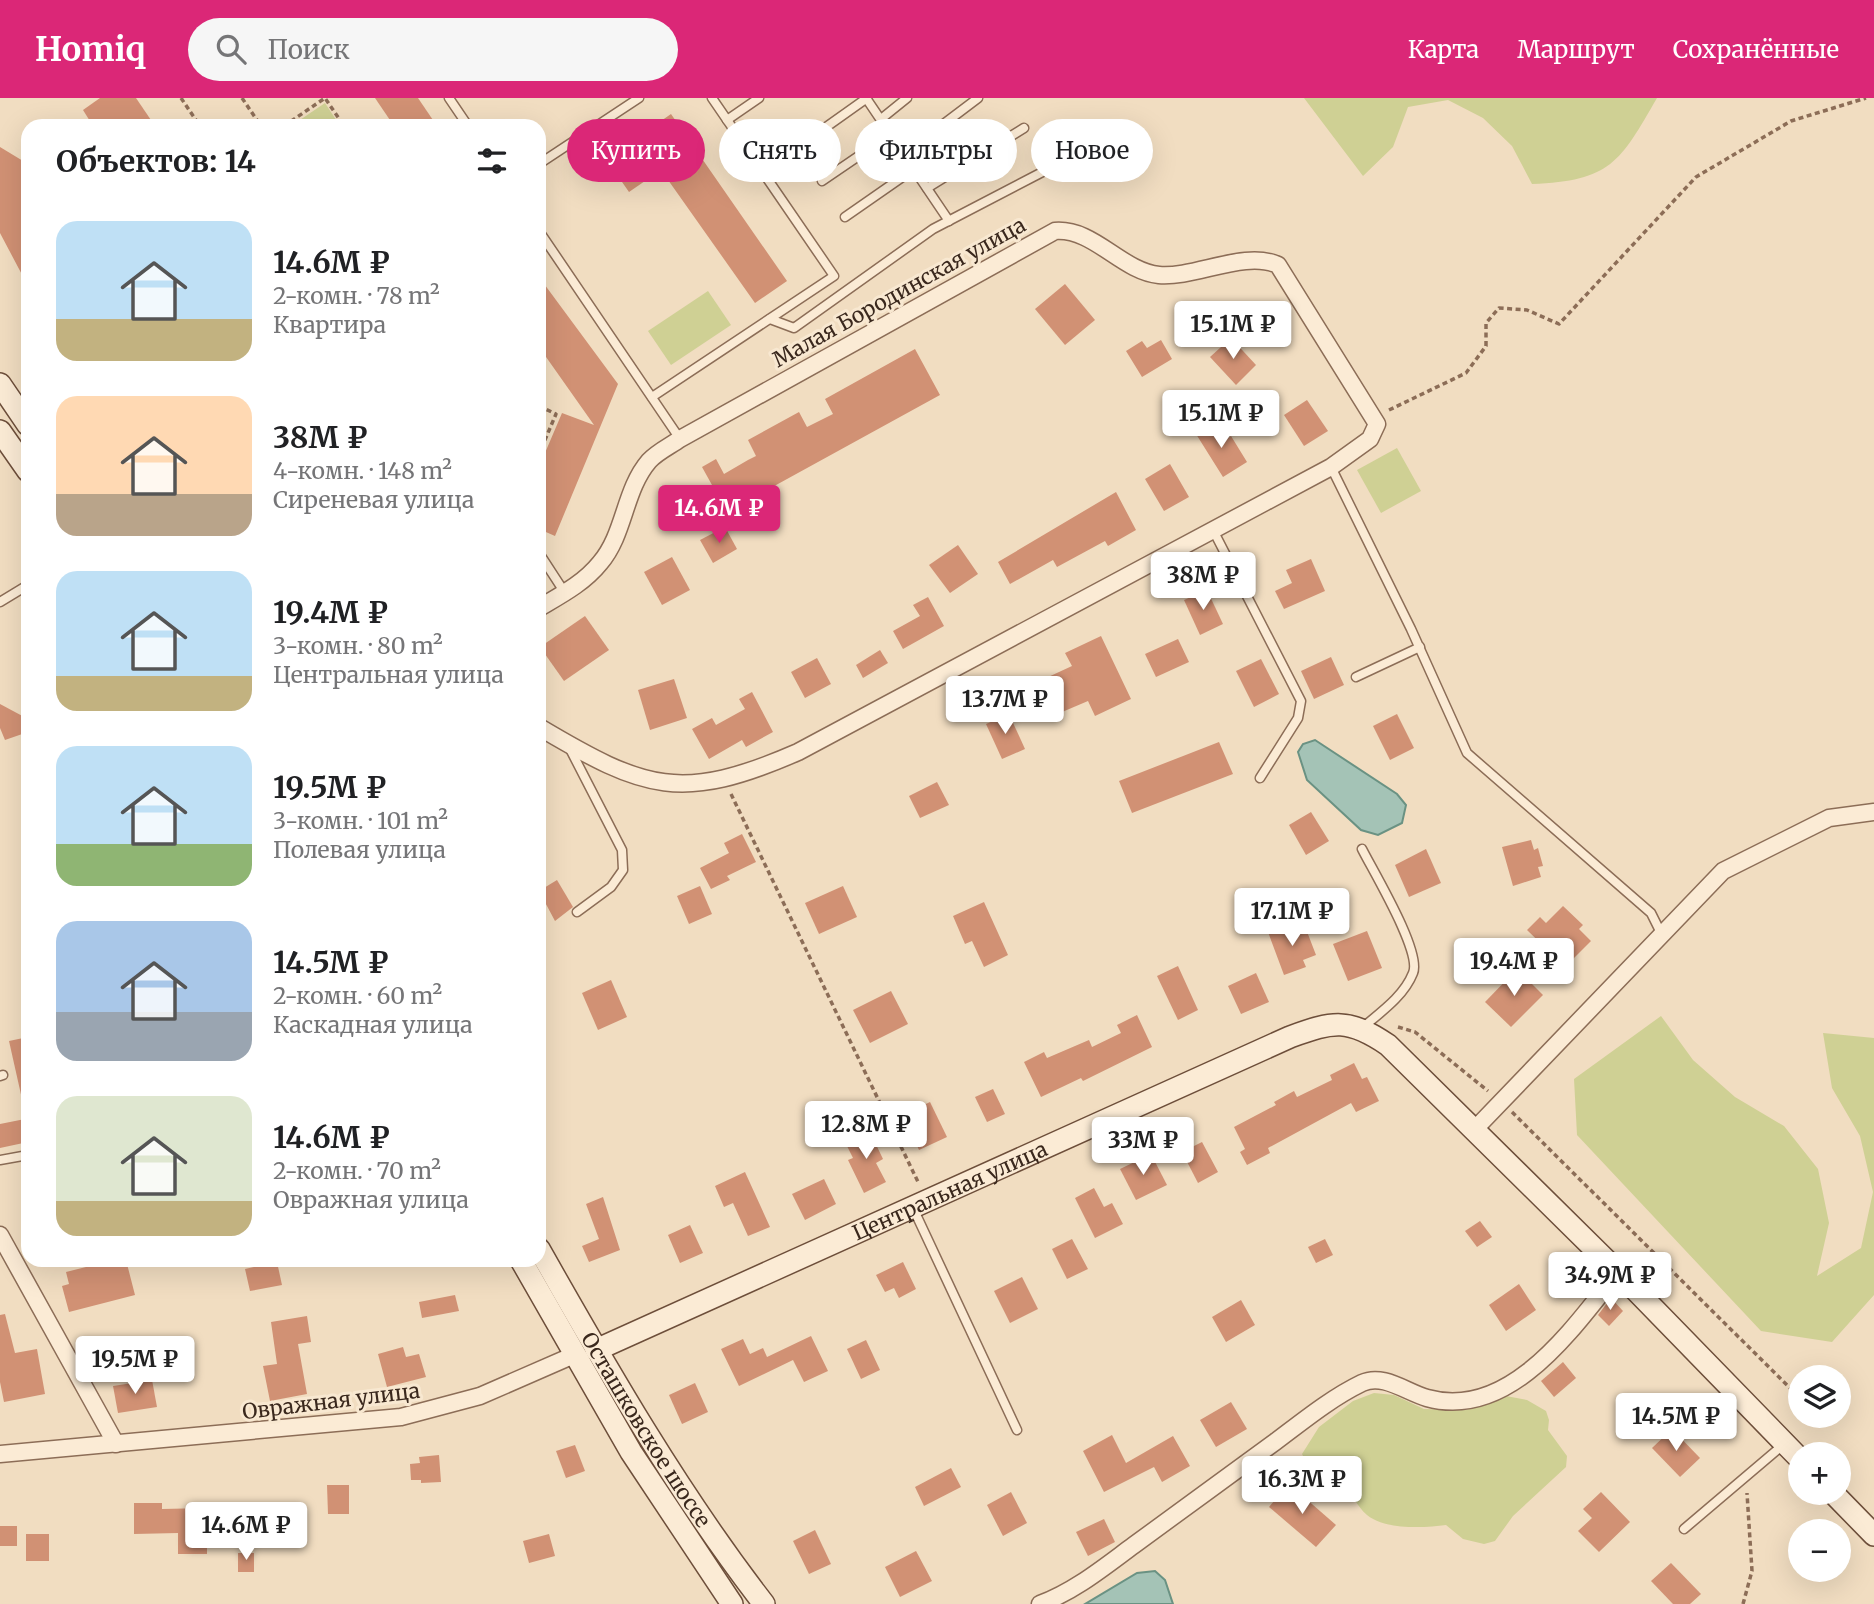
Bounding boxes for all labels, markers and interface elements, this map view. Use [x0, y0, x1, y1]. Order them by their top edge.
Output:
search box [188, 18, 678, 81]
text: Homiq [35, 29, 146, 70]
icon: search [212, 30, 250, 68]
text: Поиск [268, 33, 350, 66]
text: Карта [1408, 34, 1479, 65]
text: Маршрут [1517, 34, 1635, 65]
text: Сохранённые [1673, 34, 1839, 65]
chip: Купить [567, 119, 705, 182]
chip: Снять [719, 119, 841, 182]
chip: Фильтры [855, 119, 1017, 182]
chip: Новое [1031, 119, 1153, 182]
text: Объектов: 14 [56, 142, 256, 180]
icon: filters [473, 142, 511, 180]
street label: Малая Бородинская улица [768, 211, 1030, 373]
text: 14.6M ₽ [273, 243, 390, 281]
icon: home [112, 249, 196, 333]
text: 2-комн. · 78 m² [273, 281, 440, 310]
pin: 15.1M ₽ [1168, 302, 1298, 361]
text: 15.1M ₽ [1190, 309, 1276, 338]
text: Квартира [273, 310, 386, 339]
pin: 15.1M ₽ [1156, 390, 1286, 450]
text: 15.1M ₽ [1178, 398, 1264, 427]
text: 38M ₽ [273, 418, 368, 456]
icon: home [112, 424, 196, 508]
text: 4-комн. · 148 m² [273, 456, 452, 485]
text: Сиреневая улица [273, 485, 474, 514]
pin: 14.6M ₽ [654, 486, 784, 545]
text: 14.6M ₽ [674, 493, 764, 522]
pin: 38M ₽ [1154, 552, 1252, 612]
text: 38M ₽ [1167, 560, 1239, 589]
text: 19.4M ₽ [273, 593, 388, 631]
icon: home [112, 599, 196, 683]
text: 3-комн. · 80 m² [273, 631, 443, 660]
text: Центральная улица [273, 660, 504, 689]
pin: 13.7M ₽ [940, 676, 1070, 736]
text: 13.7M ₽ [962, 684, 1048, 713]
text: 19.5M ₽ [273, 768, 386, 806]
icon: home [112, 774, 196, 858]
text: 3-комн. · 101 m² [273, 806, 448, 835]
text: Полевая улица [273, 835, 446, 864]
pin: 17.1M ₽ [1227, 888, 1357, 948]
text: 17.1M ₽ [1250, 896, 1334, 925]
pin: 19.4M ₽ [1449, 939, 1579, 998]
text: 14.5M ₽ [273, 943, 389, 981]
text: 19.4M ₽ [1470, 946, 1558, 975]
icon: home [112, 949, 196, 1033]
text: 2-комн. · 60 m² [273, 981, 442, 1010]
text: Каскадная улица [273, 1010, 472, 1039]
pin: 12.8M ₽ [801, 1102, 931, 1161]
text: 12.8M ₽ [821, 1109, 911, 1138]
text: 14.6M ₽ [273, 1118, 390, 1156]
pin: 33M ₽ [1094, 1118, 1192, 1177]
icon: home [112, 1124, 196, 1208]
text: 33M ₽ [1108, 1125, 1178, 1154]
street label: Центральная улица [848, 1135, 1051, 1246]
text: 2-комн. · 70 m² [273, 1156, 441, 1185]
text: Овражная улица [273, 1185, 469, 1214]
pin: 34.9M ₽ [1545, 1252, 1675, 1312]
text: 34.9M ₽ [1564, 1260, 1656, 1289]
street label: Осташковское шоссе [576, 1327, 717, 1532]
pin: 19.5M ₽ [70, 1336, 200, 1396]
text: 19.5M ₽ [92, 1344, 178, 1373]
map controls [1788, 1365, 1851, 1582]
button: layers [1788, 1365, 1851, 1428]
street label: Овражная улица [241, 1377, 421, 1425]
pin: 14.5M ₽ [1611, 1394, 1741, 1453]
text: 14.5M ₽ [1632, 1401, 1720, 1430]
button: + [1788, 1442, 1851, 1505]
pin: 16.3M ₽ [1237, 1456, 1367, 1516]
text: 16.3M ₽ [1258, 1464, 1346, 1493]
pin: 14.6M ₽ [181, 1502, 311, 1562]
text: 14.6M ₽ [201, 1510, 291, 1539]
button: − [1788, 1519, 1851, 1582]

